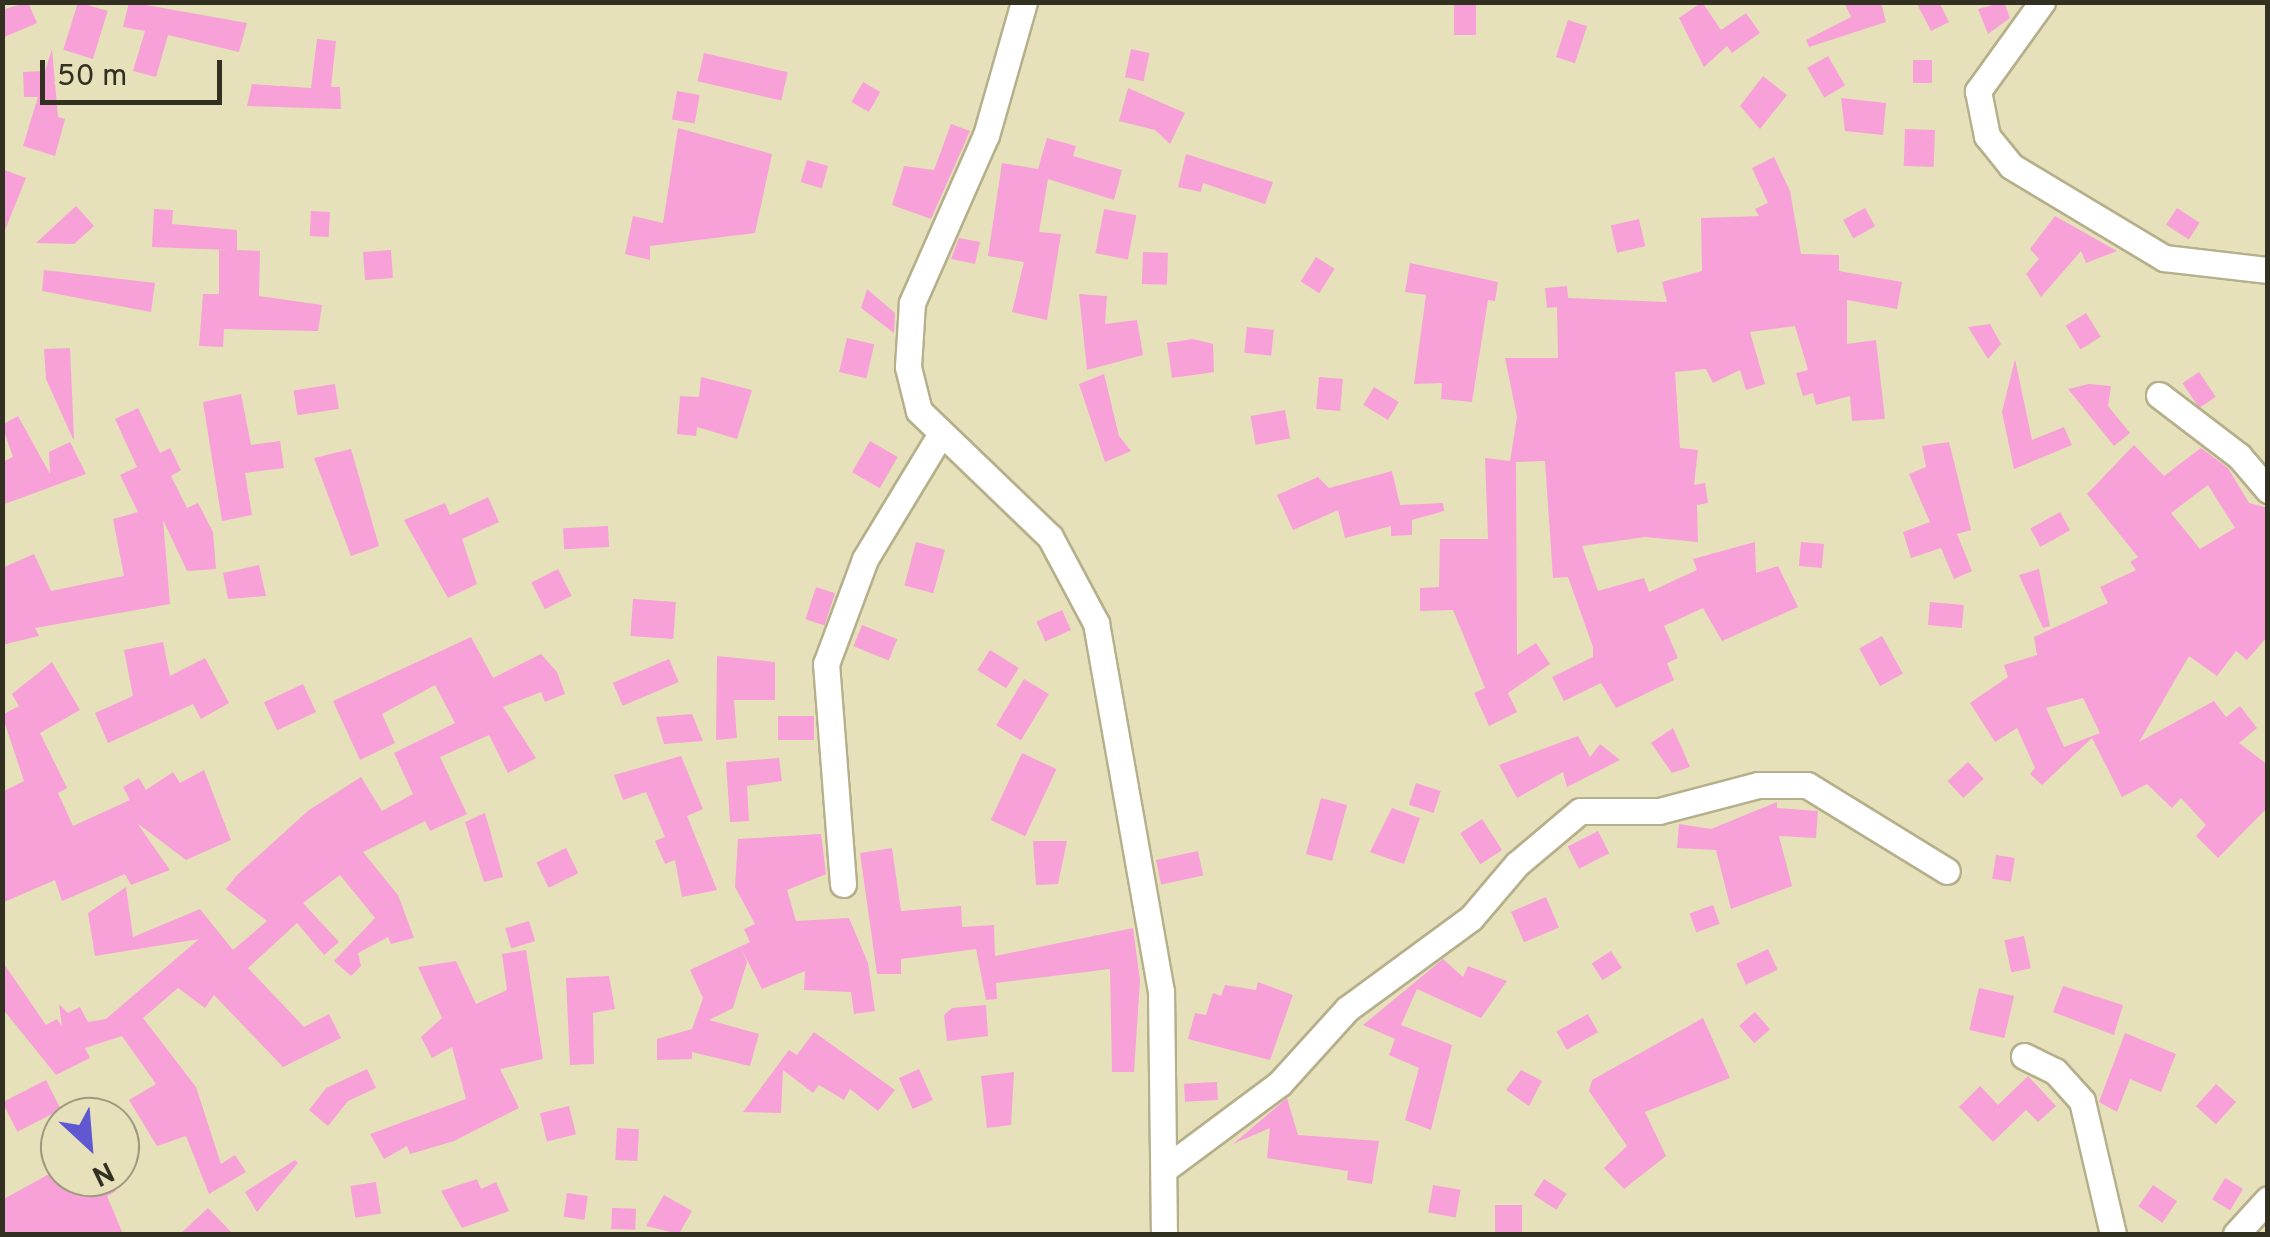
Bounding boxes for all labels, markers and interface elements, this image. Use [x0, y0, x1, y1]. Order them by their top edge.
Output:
scale bar [45, 40, 228, 102]
text: 50 m [57, 59, 127, 96]
north arrow [40, 1097, 140, 1197]
text: N [85, 1152, 119, 1193]

